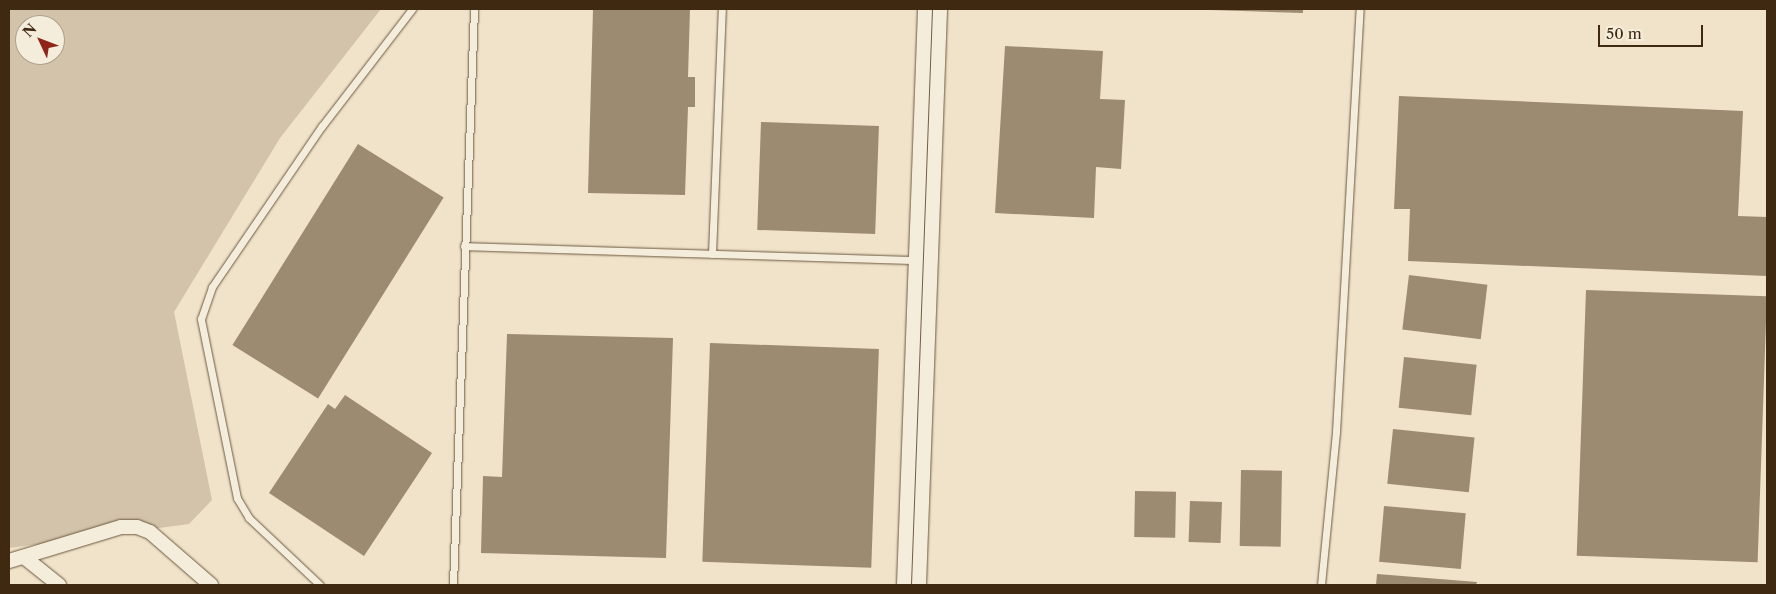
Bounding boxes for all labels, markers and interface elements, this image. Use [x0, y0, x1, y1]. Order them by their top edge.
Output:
north arrow [15, 15, 65, 65]
scale bar [1601, 15, 1706, 47]
text: N [19, 20, 40, 41]
text: 50 m [1606, 24, 1642, 43]

